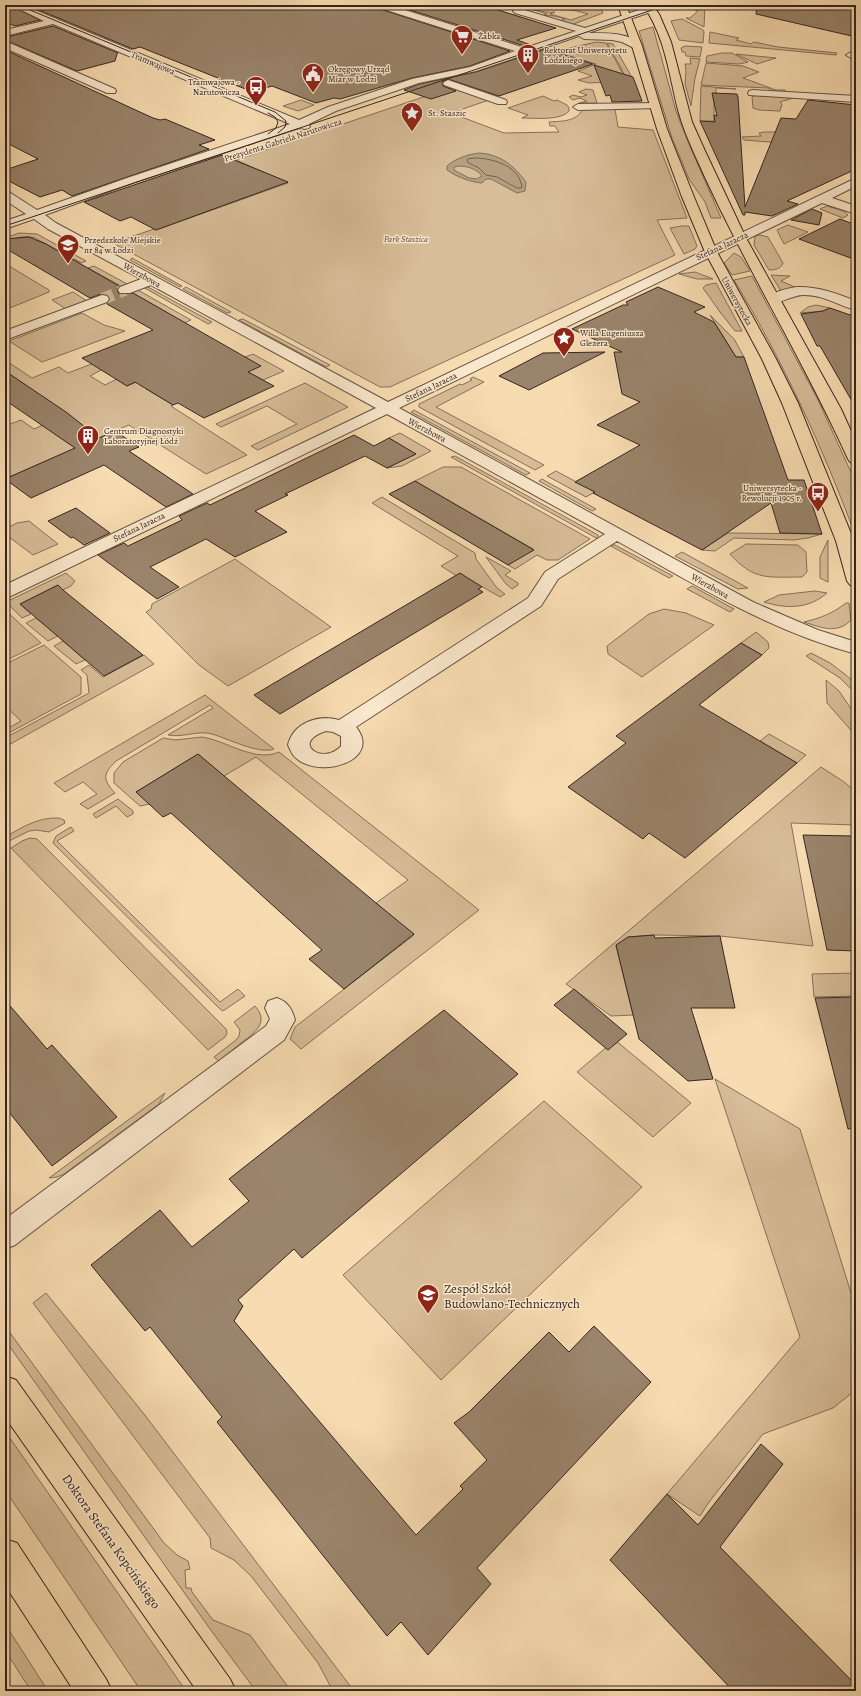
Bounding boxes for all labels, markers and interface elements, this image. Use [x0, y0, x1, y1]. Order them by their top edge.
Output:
supermarket icon: Żabka [449, 23, 475, 56]
place label: Żabka [478, 30, 501, 42]
building icon: Rektorat Uniwersytetu Łódzkiego [515, 42, 541, 75]
place label: Rektorat Uniwersytetu Łódzkiego [544, 44, 627, 66]
street label: Tramwajowa [129, 48, 178, 78]
public building icon: Okręgowy Urząd Miar w Łodzi [300, 61, 326, 94]
place label: Okręgowy Urząd Miar w Łodzi [328, 63, 390, 85]
bus stop icon: Tramwajowa - Narutowicza [243, 74, 269, 107]
place label: Tramwajowa - Narutowicza [188, 76, 241, 98]
place icon: St. Staszic [399, 100, 425, 133]
place label: St. Staszic [428, 107, 466, 119]
street label: Prezydenta Gabriela Narutowicza [223, 115, 344, 165]
street label: Stefana Jaracza [694, 228, 751, 263]
school or university icon: Przedszkole Miejskie nr 84 w Łodzi [55, 232, 81, 265]
park label: Park Staszica [384, 233, 428, 245]
place label: Przedszkole Miejskie nr 84 w Łodzi [84, 234, 161, 256]
street label: Wierzbowa [120, 259, 164, 291]
street label: Uniwersytecka [719, 274, 756, 328]
place icon: Willa Eugeniusza Glezera [551, 325, 577, 358]
place label: Willa Eugeniusza Glezera [579, 327, 645, 349]
street label: Stefana Jaracza [403, 369, 460, 405]
street label: Wierzbowa [405, 414, 449, 445]
building icon: Centrum Diagnostyki Laboratoryjnej Łódź [75, 423, 101, 456]
place label: Centrum Diagnostyki Laboratoryjnej Łódź [104, 425, 184, 447]
bus stop icon: Uniwersytecka - Rewolucji 1905 r. [805, 480, 831, 513]
place label: Uniwersytecka - Rewolucji 1905 r. [742, 482, 802, 504]
street label: Stefana Jaracza [111, 509, 168, 545]
street label: Wierzbowa [688, 570, 732, 602]
place label: Zespół Szkół Budowlano-Technicznych [444, 1280, 580, 1312]
school or university icon: Zespół Szkół Budowlano-Technicznych [415, 1282, 441, 1315]
street label: Doktora Stefana Kopcińskiego [58, 1470, 165, 1612]

